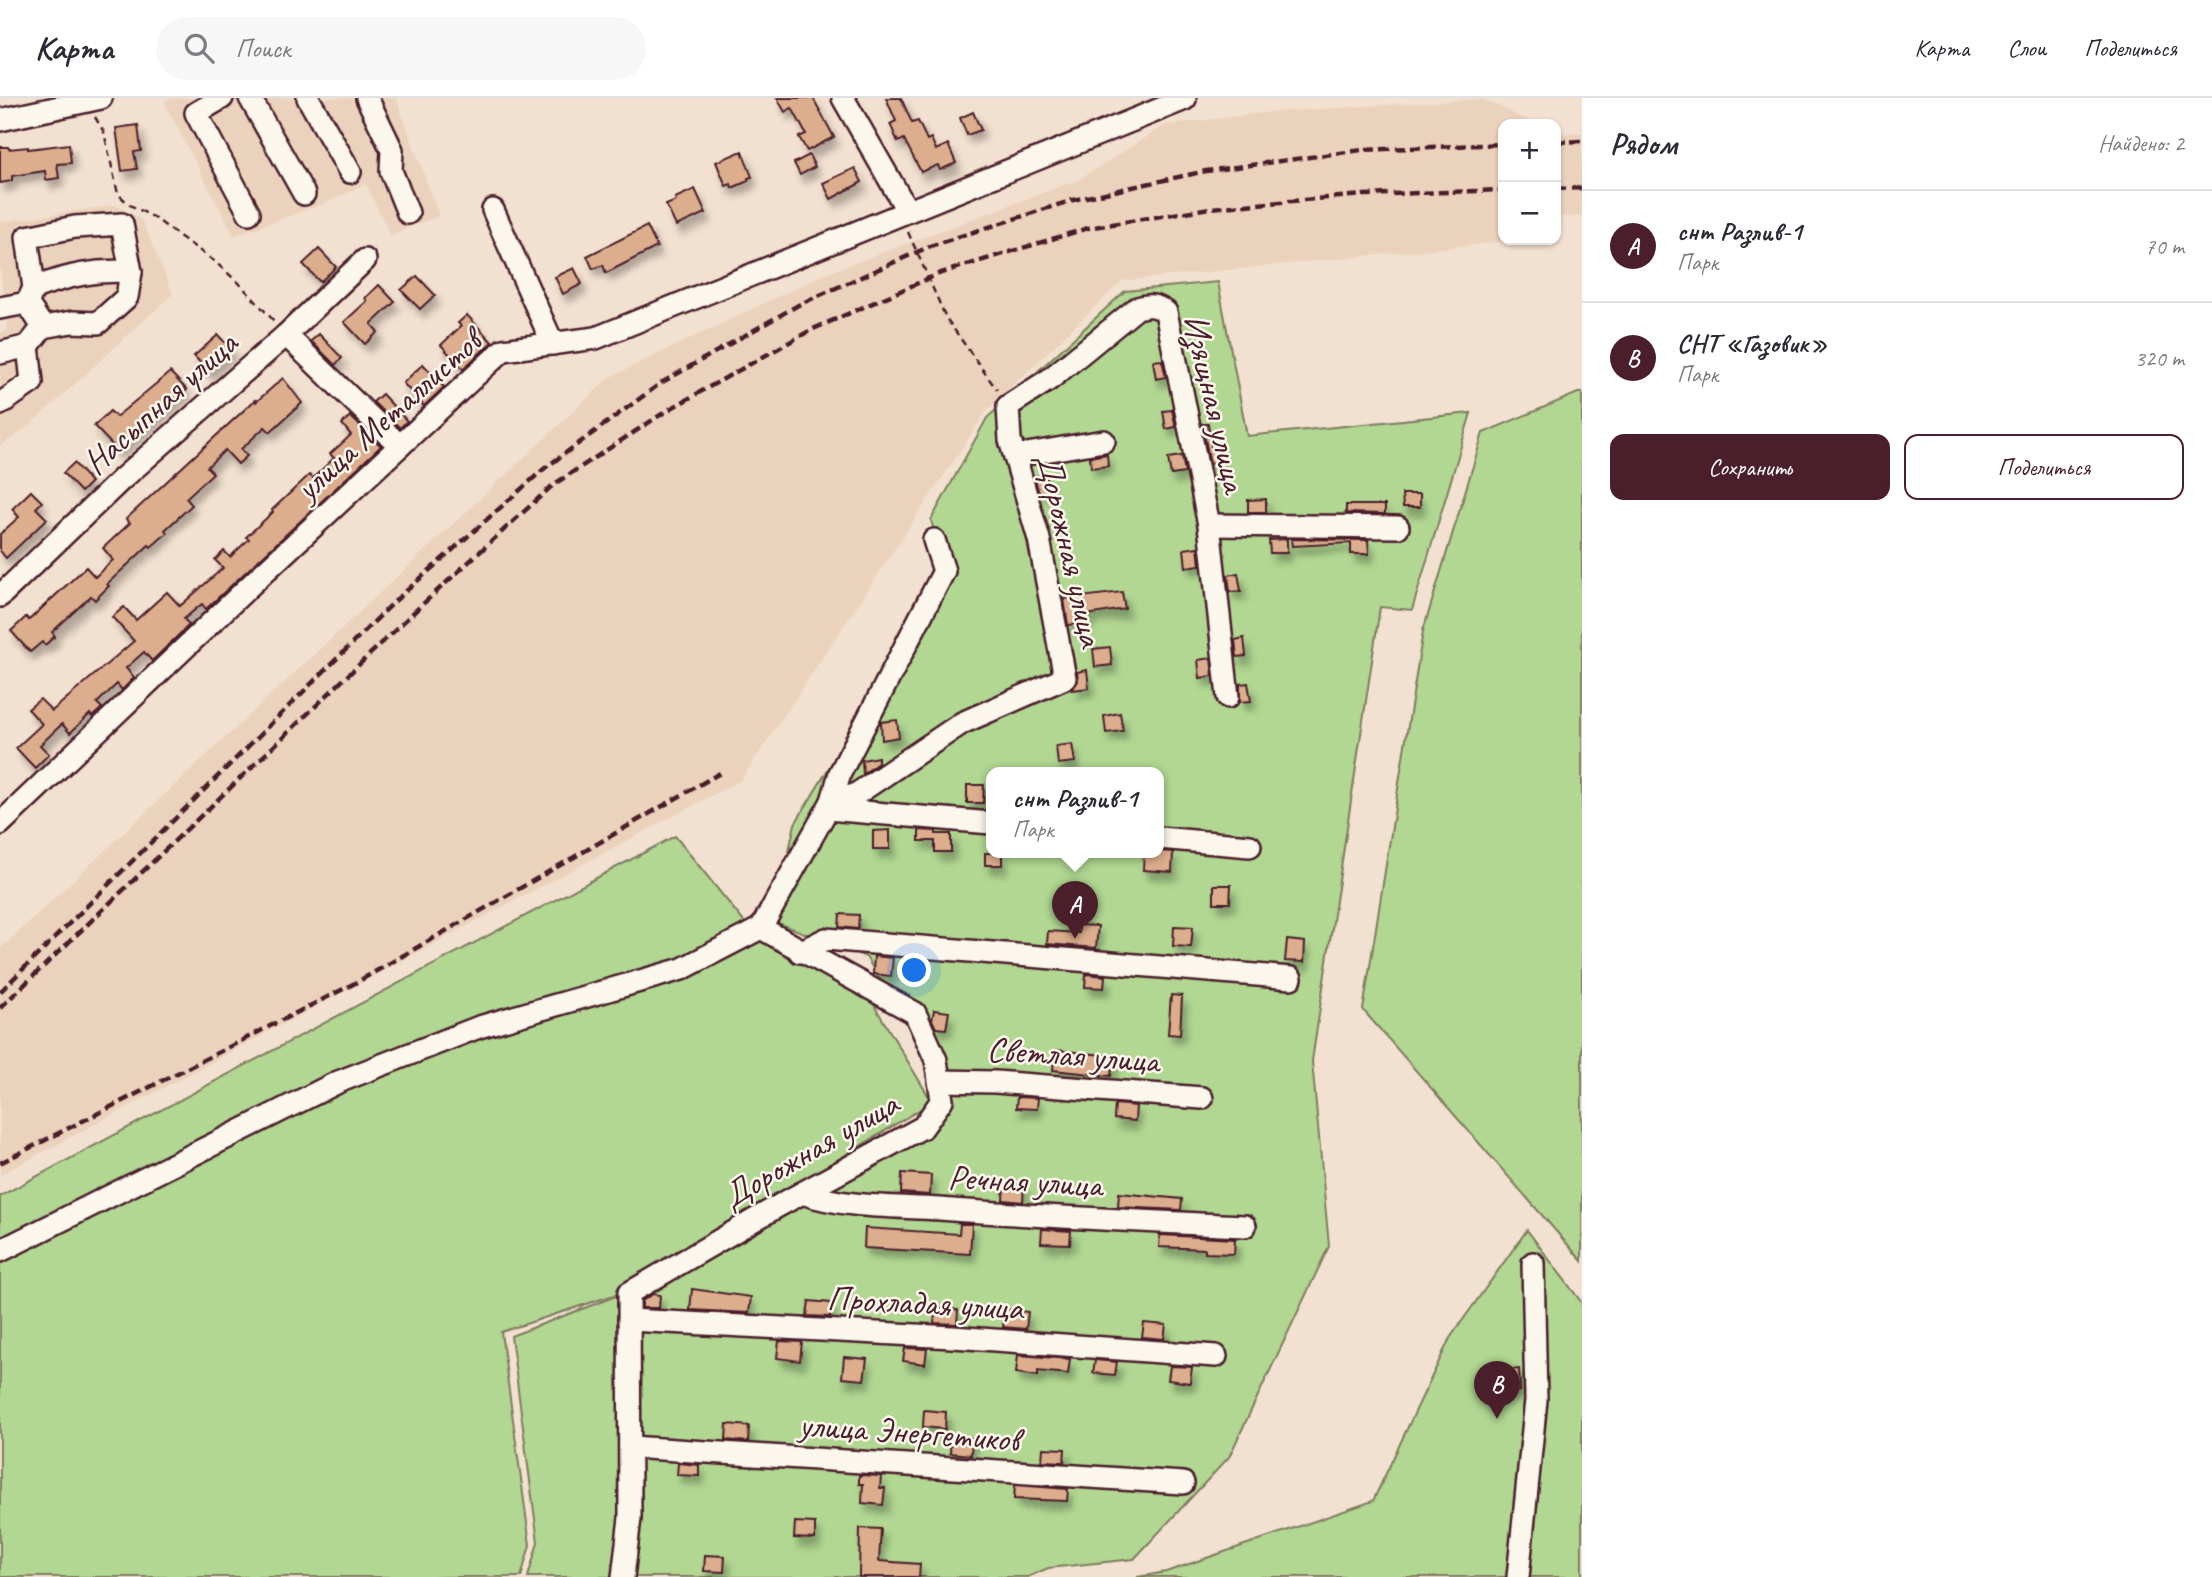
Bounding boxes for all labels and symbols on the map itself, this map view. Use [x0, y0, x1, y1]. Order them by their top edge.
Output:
street label: Изящная улица [1173, 310, 1258, 499]
street label: улица Металлистов [284, 316, 495, 512]
street label: Насыпная улица [73, 320, 248, 484]
street label: Дорожная улица [1026, 449, 1115, 653]
pin: A [1052, 881, 1098, 939]
your location [897, 953, 931, 987]
street label: Светлая улица [986, 1027, 1163, 1084]
street label: Дорожная улица [714, 1080, 909, 1219]
street label: Речная улица [947, 1154, 1106, 1208]
street label: Прохладая улица [826, 1275, 1027, 1331]
pin: B [1474, 1361, 1520, 1419]
street label: улица Энергетиков [796, 1402, 1026, 1463]

